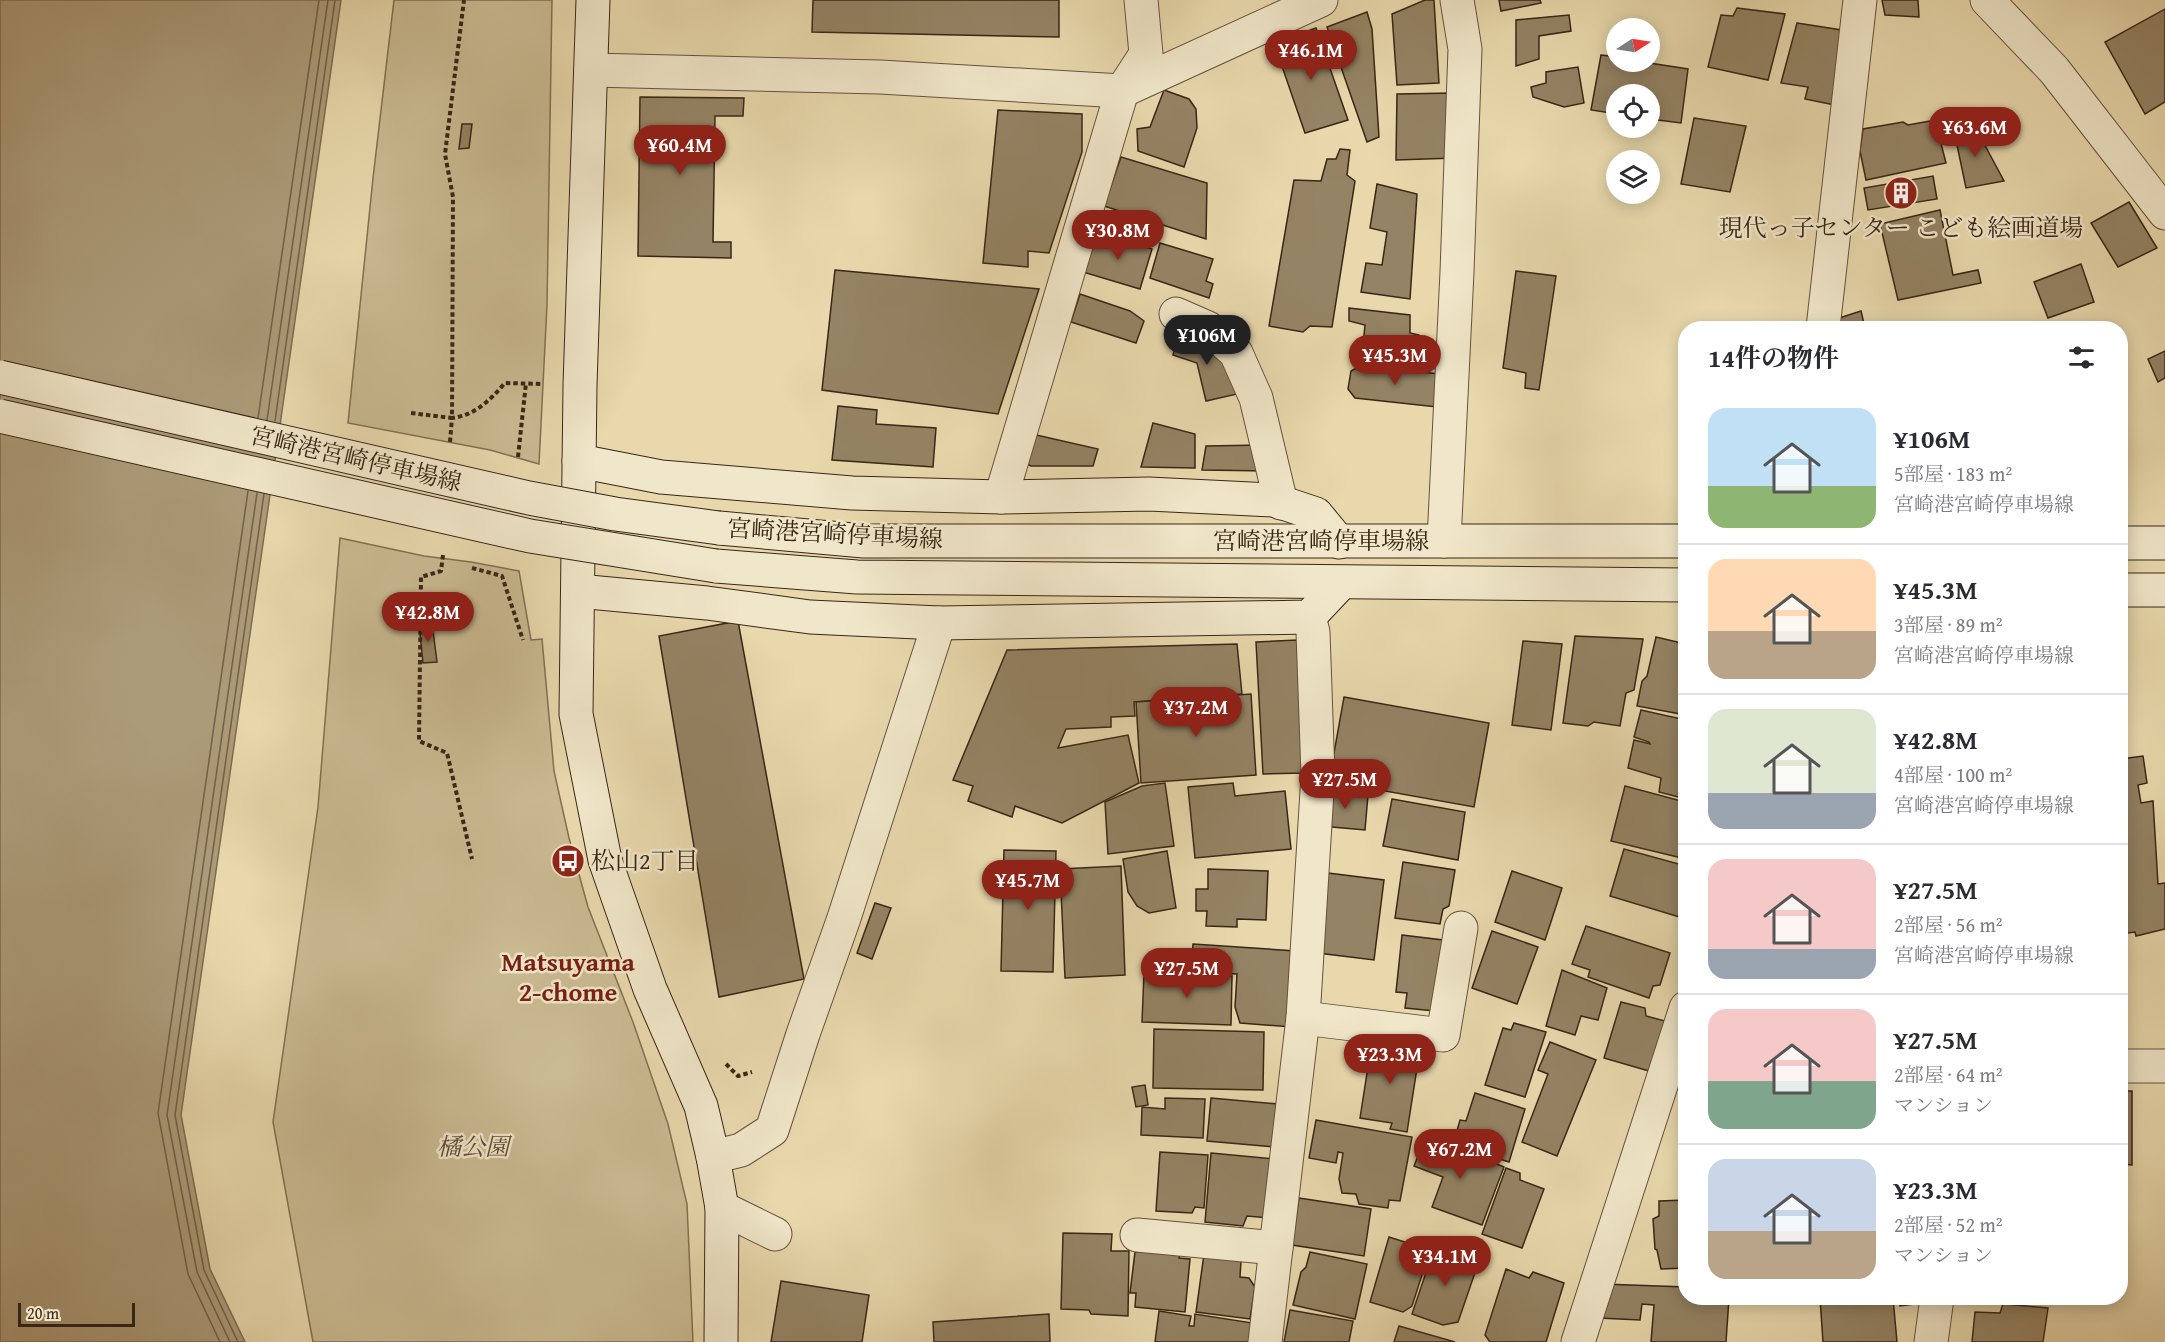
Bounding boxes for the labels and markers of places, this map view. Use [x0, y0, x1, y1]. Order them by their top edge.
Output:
pin: ¥46.1M [1262, 30, 1360, 81]
pin: ¥63.6M [1926, 107, 2024, 158]
pin: ¥60.4M [631, 125, 729, 176]
building icon: 現代っ子センター こども絵画道場 [1883, 175, 1919, 211]
pin: ¥30.8M [1069, 210, 1167, 261]
place label: 現代っ子センター こども絵画道場 [1719, 210, 2083, 245]
pin: ¥106M [1165, 315, 1249, 366]
pin: ¥45.3M [1346, 335, 1444, 386]
pin: ¥42.8M [379, 592, 477, 643]
pin: ¥37.2M [1147, 687, 1245, 738]
pin: ¥27.5M [1296, 759, 1394, 810]
bus stop icon: 松山2丁目 [550, 843, 586, 879]
place label: 松山2丁目 [591, 843, 699, 878]
pin: ¥45.7M [979, 860, 1077, 911]
pin: ¥27.5M [1138, 948, 1236, 999]
pin: ¥23.3M [1341, 1034, 1439, 1085]
pin: ¥67.2M [1411, 1129, 1509, 1180]
pin: ¥34.1M [1396, 1236, 1494, 1287]

